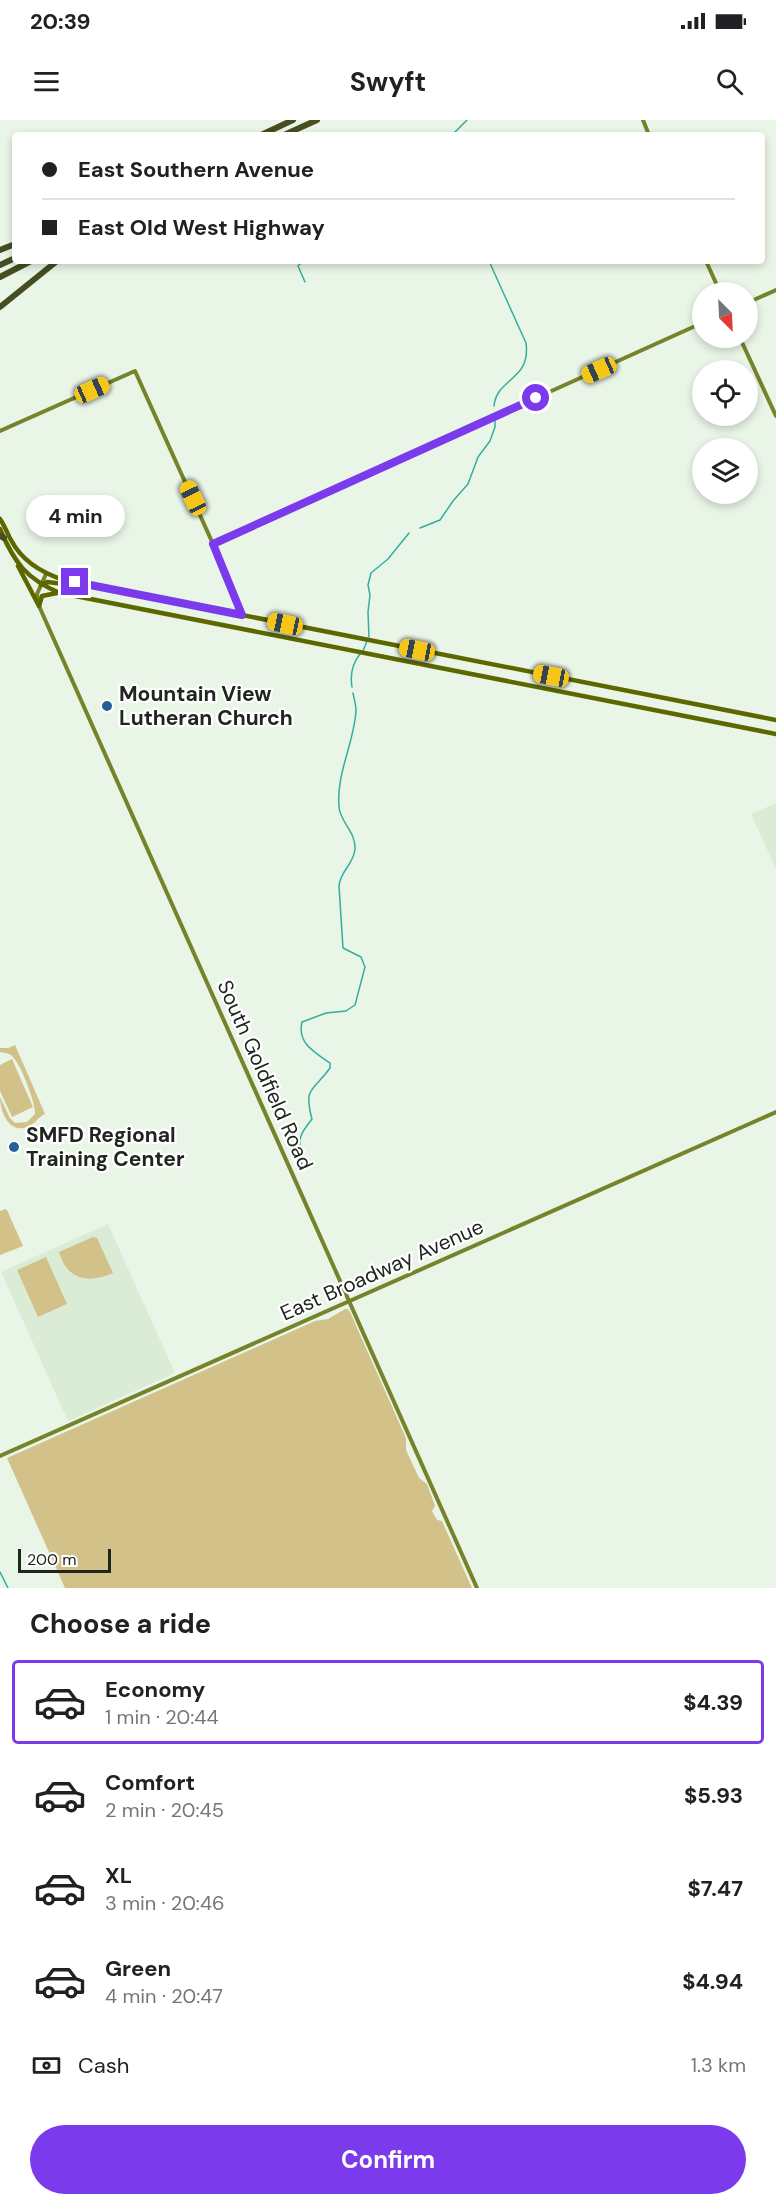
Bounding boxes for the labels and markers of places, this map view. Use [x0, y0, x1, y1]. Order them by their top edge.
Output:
place label: Mountain View Lutheran Church [119, 680, 293, 732]
marker: Mountain View Lutheran Church [100, 699, 114, 713]
place label: SMFD Regional Training Center [26, 1121, 185, 1173]
marker: SMFD Regional Training Center [7, 1140, 21, 1154]

